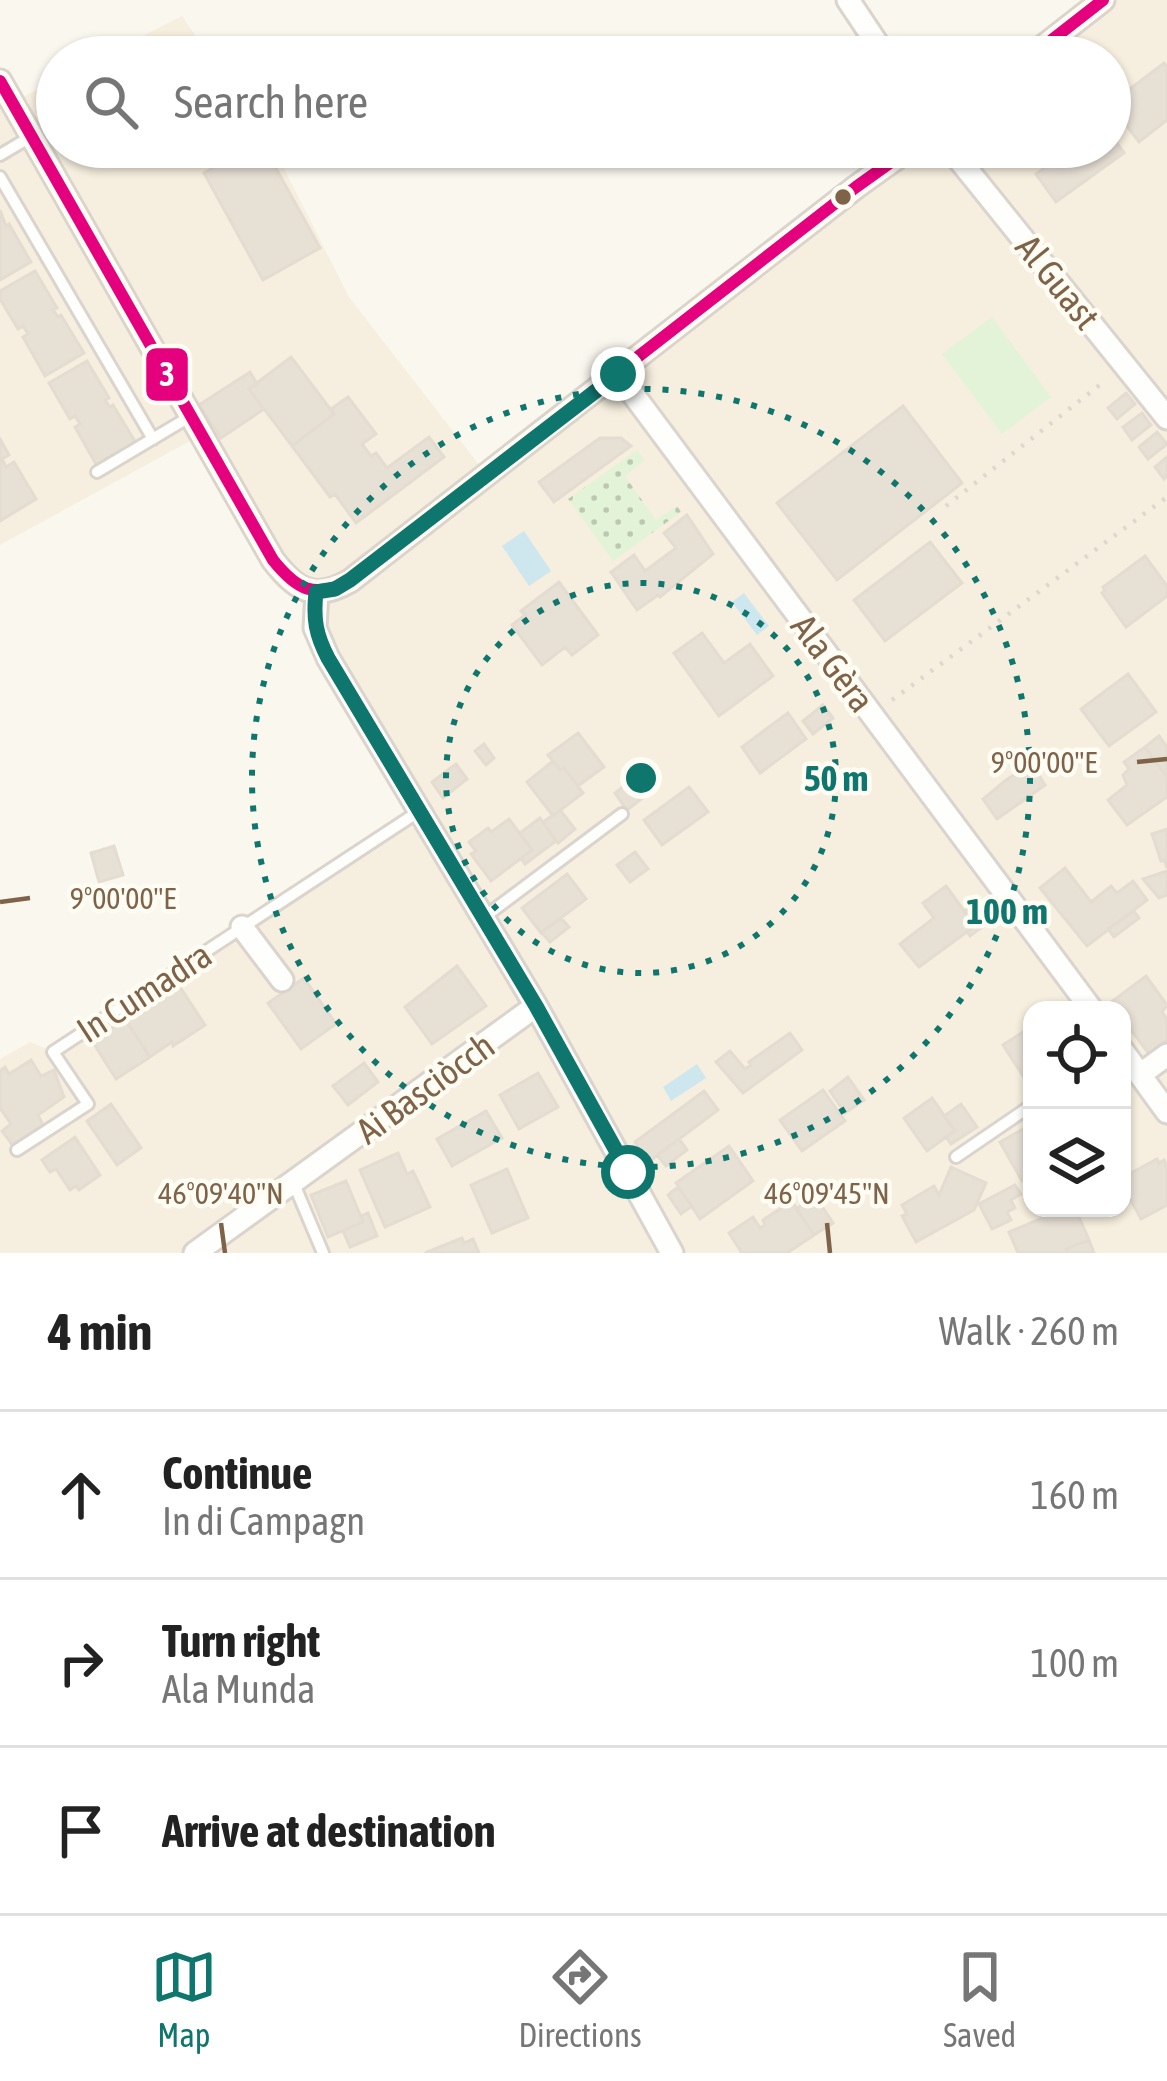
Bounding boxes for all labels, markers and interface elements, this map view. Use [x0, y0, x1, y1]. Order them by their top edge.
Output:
search box [36, 36, 1131, 168]
icon: search [78, 69, 144, 135]
text: Search here [174, 76, 368, 128]
unlabelled marker [832, 186, 854, 208]
street label: Al Guast [1008, 227, 1108, 337]
line badge: 3 [144, 346, 190, 403]
route end [591, 347, 645, 401]
text: 3 [159, 355, 175, 393]
street label: Ala Gèra [783, 606, 883, 720]
text: 9°00'00"E [991, 745, 1097, 779]
centre of rings [620, 757, 662, 799]
text: 50 m [804, 757, 868, 799]
text: 9°00'00"E [70, 881, 176, 915]
text: 100 m [966, 890, 1048, 932]
street label: In Cumadra [69, 933, 219, 1051]
map controls [1023, 1001, 1131, 1217]
button: locate [1023, 1001, 1131, 1109]
street label: Ai Basciòcch [348, 1024, 502, 1152]
button: layers [1023, 1109, 1131, 1217]
route start [601, 1145, 655, 1199]
text: 46°09'40"N [158, 1176, 284, 1210]
text: 46°09'45"N [764, 1176, 890, 1210]
text: 4 min [48, 1302, 152, 1361]
text: Walk · 260 m [939, 1309, 1119, 1353]
text: Continue [162, 1447, 313, 1499]
icon: ahead [48, 1462, 114, 1528]
text: 160 m [1031, 1473, 1119, 1517]
text: In di Campagn [162, 1499, 365, 1543]
text: Turn right [162, 1615, 320, 1667]
icon: right [48, 1630, 114, 1696]
text: 100 m [1031, 1641, 1119, 1685]
text: Ala Munda [162, 1667, 315, 1711]
icon: arrive [48, 1798, 114, 1864]
text: Arrive at destination [162, 1805, 496, 1857]
tab: Map [151, 1944, 217, 2054]
tab: Directions [518, 1944, 642, 2054]
tab: Saved [943, 1944, 1016, 2054]

